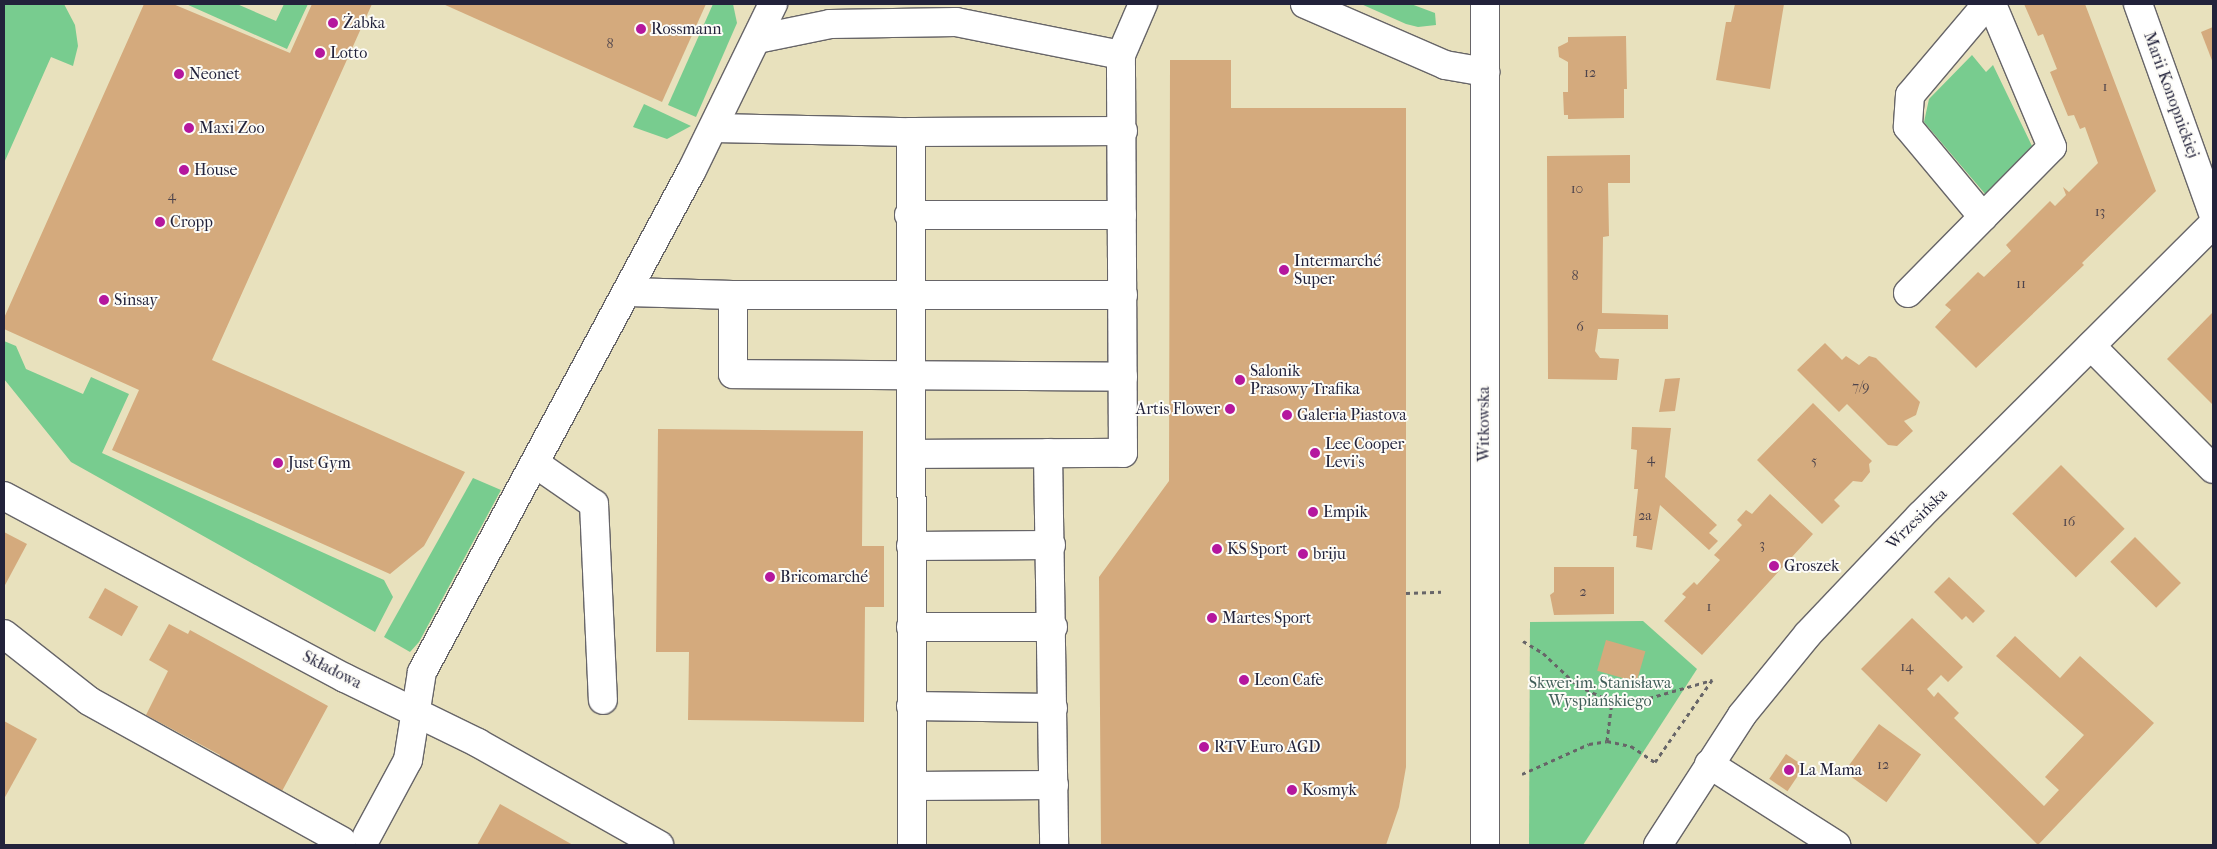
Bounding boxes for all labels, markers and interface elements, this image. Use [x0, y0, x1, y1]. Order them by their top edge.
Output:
place label: Żabka [343, 13, 385, 33]
marker: Żabka [327, 17, 339, 29]
place label: Rossmann [651, 19, 722, 39]
marker: Rossmann [635, 23, 647, 35]
street label: Marii Konopnickiej [2139, 29, 2203, 161]
house number: 8 [606, 36, 614, 52]
place label: Lotto [330, 43, 367, 63]
marker: Lotto [314, 47, 326, 59]
place label: Neonet [189, 64, 240, 84]
house number: 12 [1584, 65, 1596, 81]
marker: Neonet [173, 68, 185, 80]
house number: 1 [2103, 79, 2107, 95]
place label: Maxi Zoo [199, 118, 265, 138]
marker: Maxi Zoo [183, 122, 195, 134]
place label: House [194, 160, 237, 180]
marker: House [178, 164, 190, 176]
house number: 10 [1571, 181, 1583, 197]
house number: 4 [168, 188, 176, 204]
house number: 13 [2095, 204, 2105, 220]
place label: Cropp [170, 212, 213, 232]
marker: Cropp [154, 216, 166, 228]
place label: Intermarché Super [1294, 251, 1381, 289]
marker: Intermarché Super [1278, 264, 1290, 276]
house number: 8 [1571, 268, 1579, 284]
house number: 11 [2016, 276, 2026, 292]
place label: Sinsay [114, 290, 158, 310]
marker: Sinsay [98, 294, 110, 306]
house number: 6 [1576, 319, 1584, 335]
place label: Salonik Prasowy Trafika [1250, 361, 1360, 399]
marker: Salonik Prasowy Trafika [1234, 374, 1246, 386]
house number: 7/9 [1852, 379, 1870, 395]
street label: Witkowska [1474, 386, 1494, 462]
place label: Artis Flower [1136, 399, 1220, 419]
marker: Artis Flower [1224, 403, 1236, 415]
place label: Galeria Piastova [1297, 405, 1407, 425]
marker: Galeria Piastova [1281, 409, 1293, 421]
place label: Lee Cooper Levi's [1325, 434, 1404, 472]
marker: Lee Cooper Levi's [1309, 447, 1321, 459]
house number: 4 [1647, 451, 1655, 467]
place label: Just Gym [288, 453, 351, 473]
house number: 5 [1811, 453, 1817, 469]
marker: Just Gym [272, 457, 284, 469]
street label: Wrzesińska [1883, 485, 1951, 553]
place label: Empik [1323, 502, 1368, 522]
marker: Empik [1307, 506, 1319, 518]
house number: 2a [1638, 508, 1652, 524]
house number: 16 [2063, 514, 2075, 530]
house number: 3 [1759, 537, 1765, 553]
place label: KS Sport [1227, 539, 1288, 559]
marker: KS Sport [1211, 543, 1223, 555]
place label: briju [1313, 544, 1346, 564]
marker: briju [1297, 548, 1309, 560]
place label: Groszek [1784, 556, 1839, 576]
marker: Groszek [1768, 560, 1780, 572]
place label: Bricomarché [780, 567, 868, 587]
marker: Bricomarché [764, 571, 776, 583]
house number: 2 [1579, 584, 1587, 600]
house number: 1 [1707, 599, 1711, 615]
place label: Martes Sport [1222, 608, 1311, 628]
marker: Martes Sport [1206, 612, 1218, 624]
street label: Składowa [299, 647, 365, 693]
house number: 14 [1900, 659, 1914, 675]
place label: Leon Cafe [1254, 670, 1323, 690]
park label: Skwer im. Stanisława Wyspiańskiego [1529, 673, 1671, 711]
marker: Leon Cafe [1238, 674, 1250, 686]
place label: RTV Euro AGD [1214, 737, 1320, 757]
marker: RTV Euro AGD [1198, 741, 1210, 753]
house number: 12 [1877, 757, 1889, 773]
place label: La Mama [1799, 760, 1862, 780]
marker: La Mama [1783, 764, 1795, 776]
place label: Kosmyk [1302, 780, 1357, 800]
marker: Kosmyk [1286, 784, 1298, 796]

